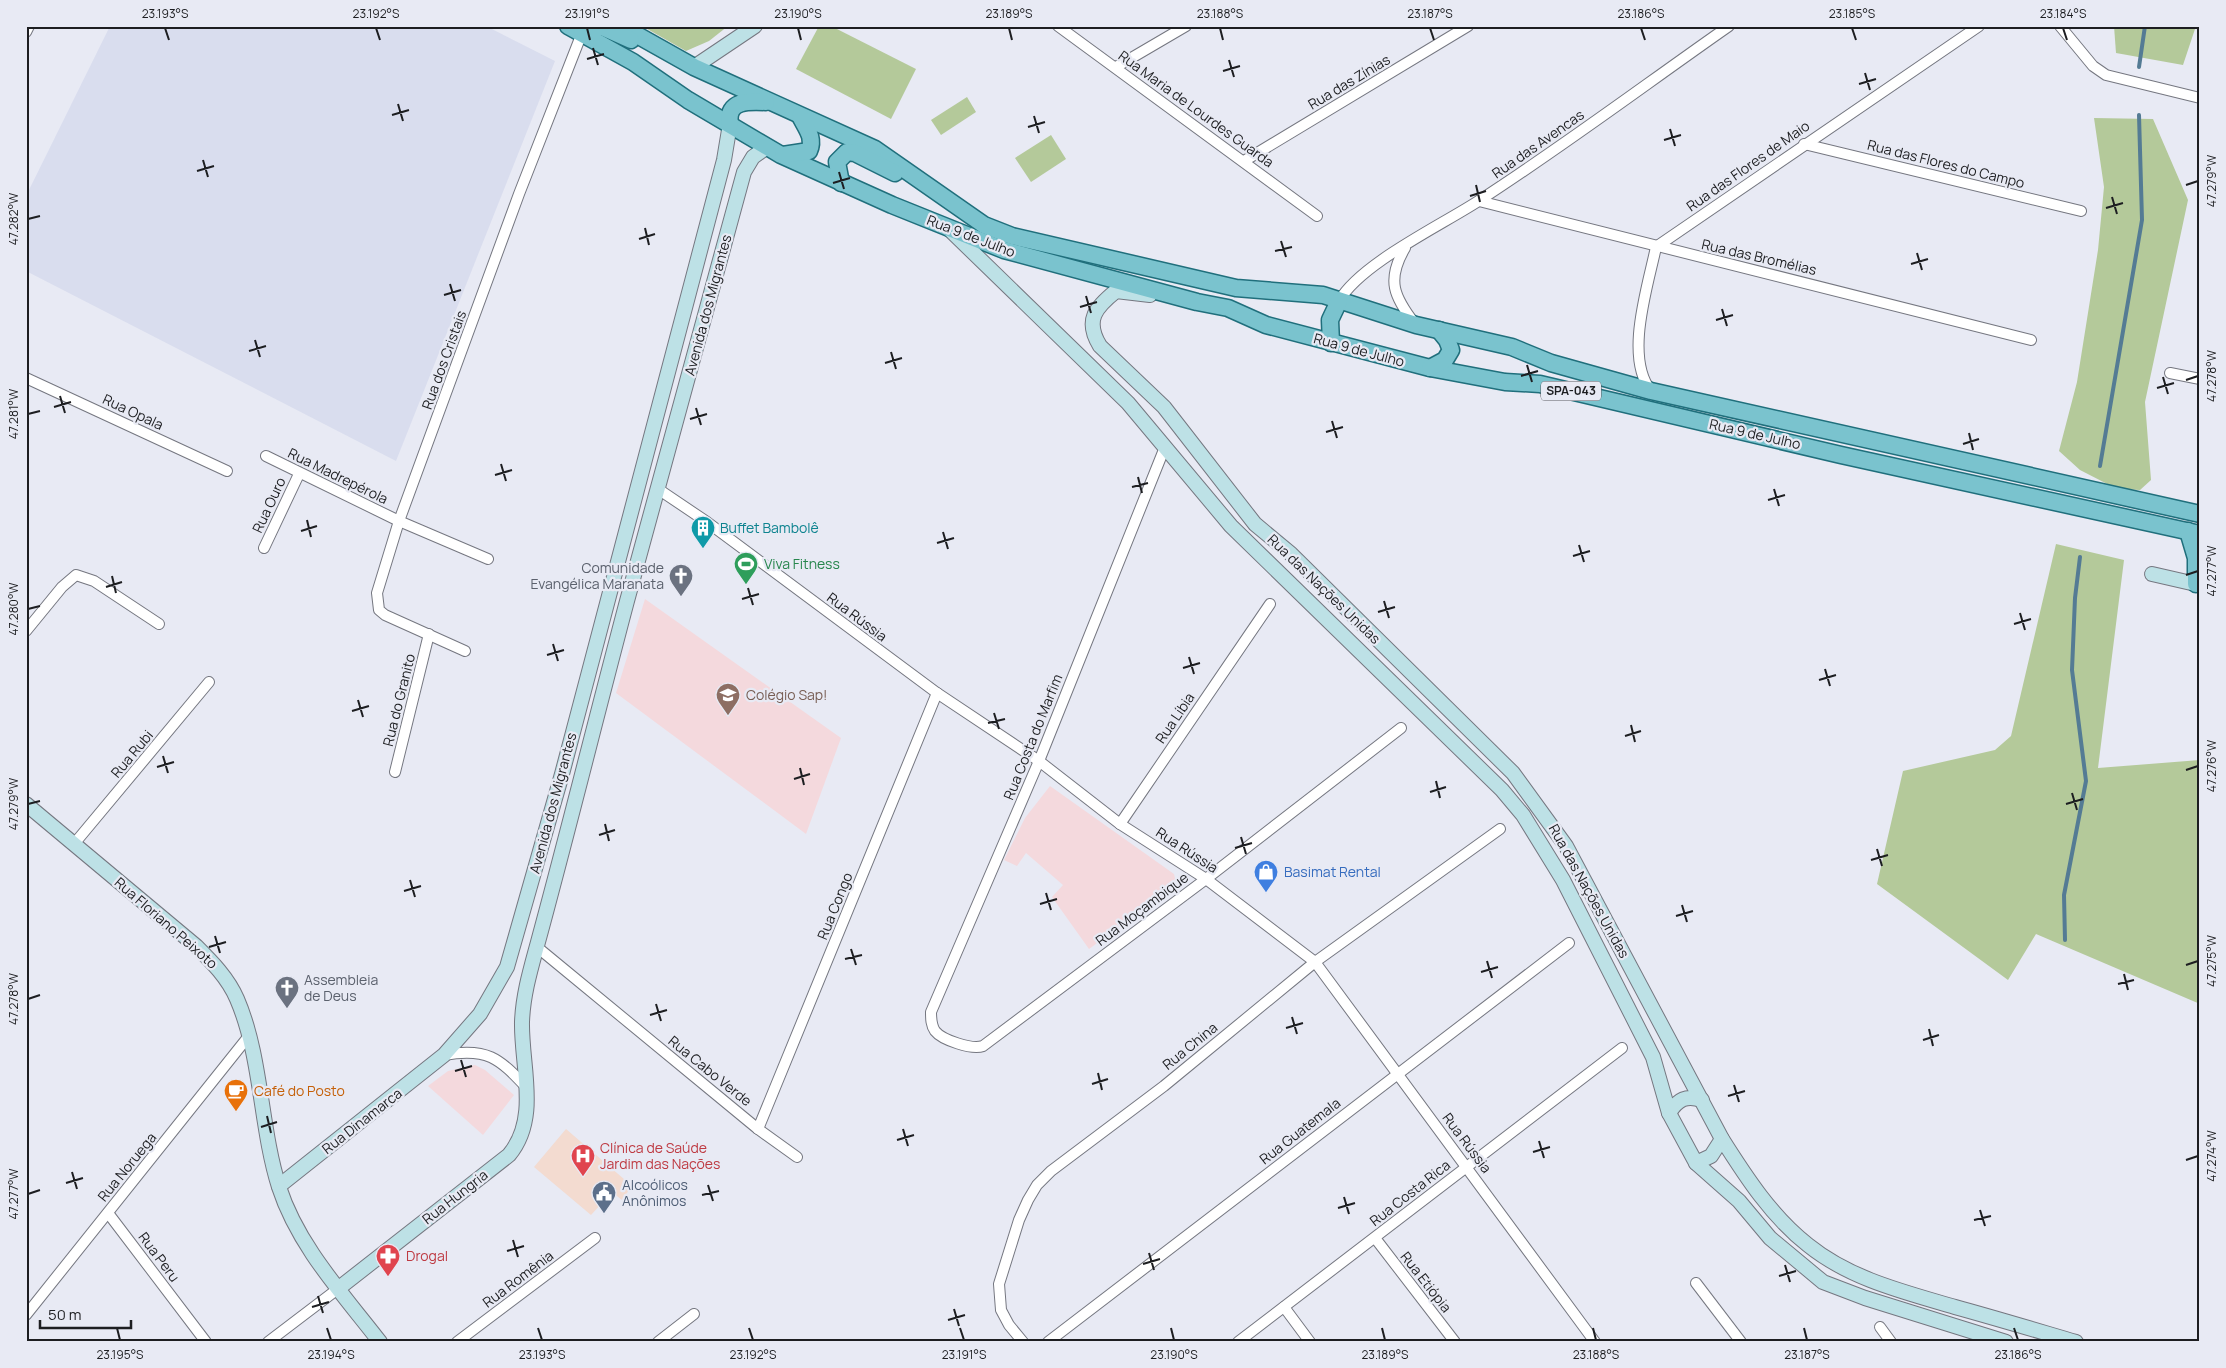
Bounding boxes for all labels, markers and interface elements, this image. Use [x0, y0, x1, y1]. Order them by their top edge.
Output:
text: 23.193°S [142, 5, 188, 22]
text: 23.192°S [353, 5, 399, 22]
text: 23.191°S [565, 5, 609, 22]
text: 23.190°S [774, 5, 822, 22]
text: 23.189°S [986, 5, 1032, 22]
text: 23.188°S [1197, 5, 1243, 22]
text: 23.187°S [1407, 5, 1453, 22]
text: 23.186°S [1618, 5, 1664, 22]
text: 23.185°S [1829, 5, 1875, 22]
text: 23.184°S [2040, 5, 2086, 22]
street label: Rua Maria de Lourdes Guarda [1115, 46, 1278, 171]
street label: Rua das Zínias [1304, 50, 1393, 114]
street label: Rua das Avencas [1488, 105, 1587, 182]
street label: Rua das Flores de Maio [1682, 116, 1813, 215]
street label: Rua das Flores do Campo [1866, 135, 2027, 192]
text: 47.279°W [2203, 154, 2220, 207]
text: 47.282°W [5, 192, 22, 245]
street label: Rua 9 de Julho [924, 210, 1018, 261]
street label: Avenida dos Migrantes [680, 232, 735, 377]
street label: Rua das Bromélias [1700, 234, 1818, 279]
street label: Rua dos Cristais [417, 308, 470, 412]
street label: Rua 9 de Julho [1312, 328, 1407, 371]
text: 47.278°W [2203, 349, 2220, 402]
road number: SPA-043 [1541, 382, 1601, 401]
text: 47.281°W [5, 388, 22, 439]
street label: Rua Opala [100, 389, 167, 434]
street label: Rua 9 de Julho [1708, 414, 1803, 453]
street label: Rua Madrepérola [285, 443, 391, 508]
street label: Rua Ouro [247, 474, 290, 536]
building icon: Buffet Bambolê [690, 515, 716, 549]
place label: Buffet Bambolê [720, 518, 819, 537]
street label: Rua das Nações Unidas [1264, 530, 1385, 648]
text: 47.277°W [2203, 545, 2220, 597]
sports icon: Viva Fitness [733, 551, 759, 585]
place label: Viva Fitness [764, 554, 840, 573]
place label: Comunidade Evangélica Maranata [530, 558, 664, 593]
church icon: Comunidade Evangélica Maranata [668, 563, 694, 597]
text: 47.280°W [5, 582, 22, 636]
street label: Rua Rússia [823, 588, 891, 645]
street label: Rua do Granito [378, 652, 419, 748]
street label: Rua Costa do Marfim [999, 671, 1066, 802]
school or university icon: Colégio Sap! [715, 682, 741, 716]
place label: Colégio Sap! [746, 685, 827, 704]
street label: Rua Líbia [1151, 689, 1199, 747]
street label: Rua Rubi [106, 726, 157, 781]
street label: Avenida dos Migrantes [525, 730, 580, 875]
text: 47.276°W [2203, 739, 2220, 792]
text: 47.279°W [5, 777, 22, 830]
street label: Rua das Nações Unidas [1545, 820, 1634, 961]
street label: Rua Rússia [1152, 822, 1222, 877]
shop icon: Basimat Rental [1253, 859, 1279, 893]
place label: Basimat Rental [1284, 862, 1381, 881]
street label: Rua Moçambique [1091, 867, 1192, 950]
street label: Rua Congo [812, 869, 857, 942]
street label: Rua Floriano Peixoto [111, 873, 222, 973]
text: 47.275°W [2203, 934, 2220, 987]
place label: Assembleia de Deus [304, 970, 378, 1005]
text: 47.278°W [5, 972, 22, 1025]
church icon: Assembleia de Deus [274, 975, 300, 1009]
street label: Rua China [1158, 1018, 1221, 1074]
street label: Rua Cabo Verde [665, 1031, 756, 1110]
cafe icon: Café do Posto [223, 1078, 249, 1112]
place label: Café do Posto [254, 1081, 345, 1100]
street label: Rua Dinamarca [318, 1083, 406, 1158]
street label: Rua Guatemala [1255, 1093, 1344, 1168]
street label: Rua Rússia [1439, 1109, 1496, 1177]
street label: Rua Noruega [93, 1128, 160, 1205]
text: 47.274°W [2203, 1130, 2220, 1182]
place label: Clínica de Saúde Jardim das Nações [600, 1138, 720, 1173]
hospital icon: Clínica de Saúde Jardim das Nações [570, 1143, 596, 1177]
street label: Rua Costa Rica [1366, 1155, 1454, 1230]
street label: Rua Hungria [418, 1165, 491, 1228]
text: 47.277°W [5, 1168, 22, 1220]
place label: Alcoólicos Anônimos [622, 1175, 688, 1210]
public building icon: Alcoólicos Anônimos [591, 1180, 617, 1214]
street label: Rua Peru [134, 1228, 184, 1285]
pharmacy icon: Drogal [375, 1243, 401, 1277]
place label: Drogal [406, 1246, 448, 1265]
street label: Rua Romênia [478, 1246, 557, 1311]
street label: Rua Etiópia [1397, 1247, 1456, 1316]
scale bar [40, 1298, 131, 1330]
text: 50 m [48, 1304, 82, 1325]
text: 23.195°S [97, 1346, 143, 1363]
text: 23.194°S [307, 1346, 355, 1363]
text: 23.193°S [519, 1346, 565, 1363]
text: 23.192°S [730, 1346, 776, 1363]
text: 23.191°S [942, 1346, 986, 1363]
text: 23.190°S [1150, 1346, 1198, 1363]
text: 23.189°S [1362, 1346, 1408, 1363]
text: 23.188°S [1573, 1346, 1619, 1363]
text: 23.187°S [1784, 1346, 1830, 1363]
text: 23.186°S [1995, 1346, 2041, 1363]

